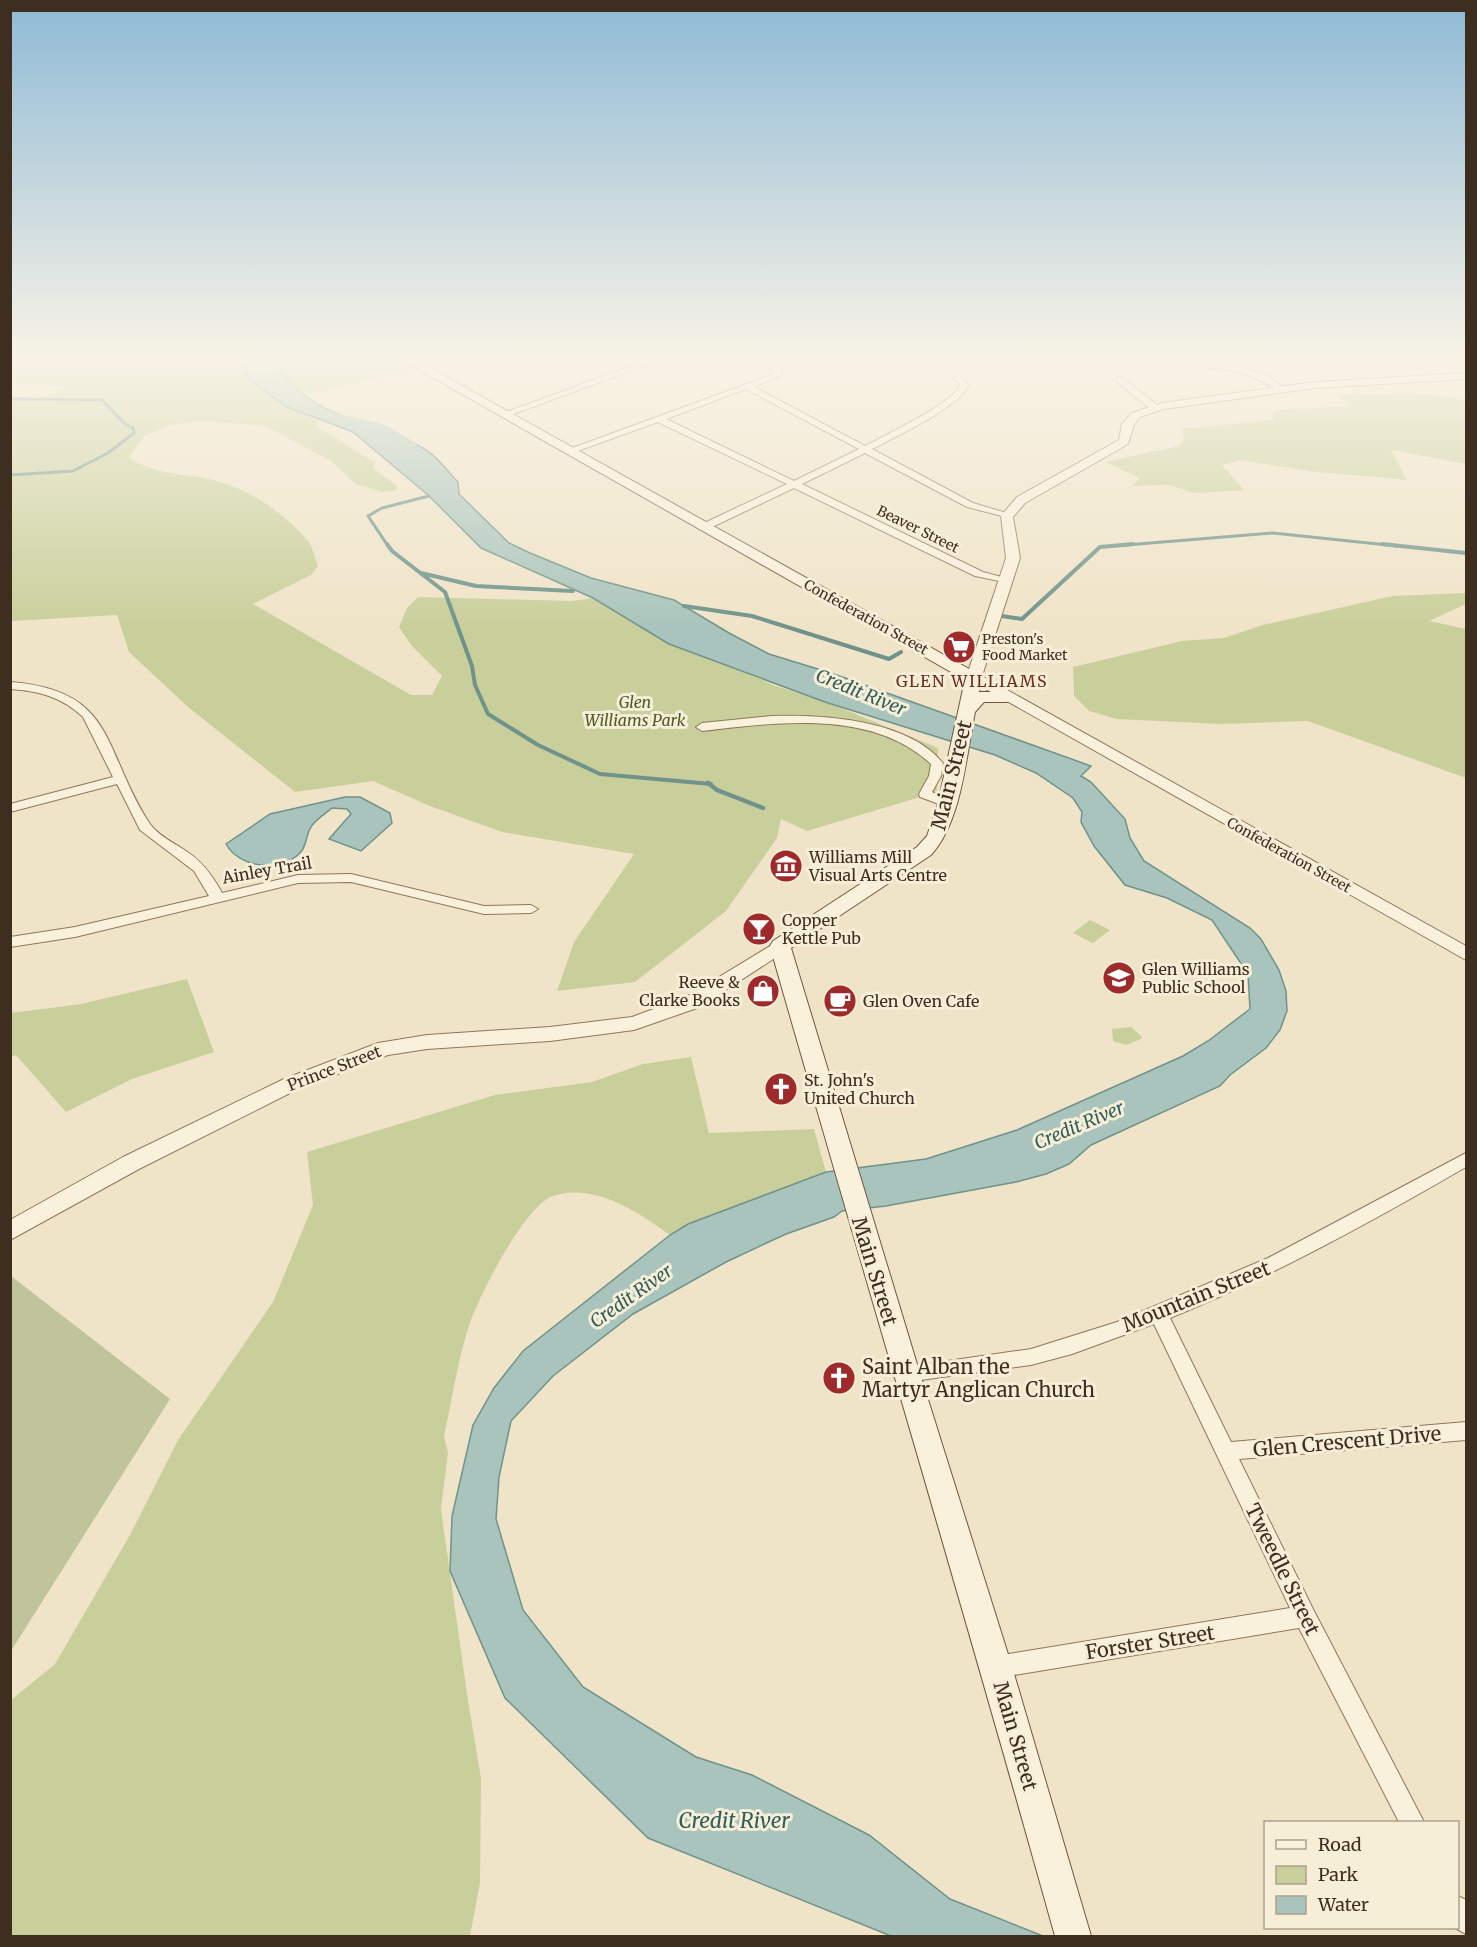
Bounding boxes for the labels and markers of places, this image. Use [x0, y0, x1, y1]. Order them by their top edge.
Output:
supermarket icon: Preston's Food Market [941, 629, 977, 665]
place label: Preston's Food Market [982, 630, 1068, 664]
place label: Williams Mill Visual Arts Centre [808, 847, 947, 885]
museum icon: Williams Mill Visual Arts Centre [768, 848, 804, 884]
place label: Copper Kettle Pub [782, 910, 861, 948]
bar icon: Copper Kettle Pub [741, 911, 777, 947]
place label: Glen Williams Public School [1142, 959, 1250, 997]
school or university icon: Glen Williams Public School [1101, 960, 1137, 996]
place label: Reeve & Clarke Books [639, 972, 740, 1010]
shop icon: Reeve & Clarke Books [745, 973, 781, 1009]
cafe icon: Glen Oven Cafe [822, 983, 858, 1019]
place label: Glen Oven Cafe [863, 991, 979, 1011]
place label: St. John's United Church [804, 1070, 915, 1108]
church icon: St. John's United Church [763, 1071, 799, 1107]
place label: Saint Alban the Martyr Anglican Church [862, 1354, 1095, 1402]
church icon: Saint Alban the Martyr Anglican Church [821, 1360, 857, 1396]

